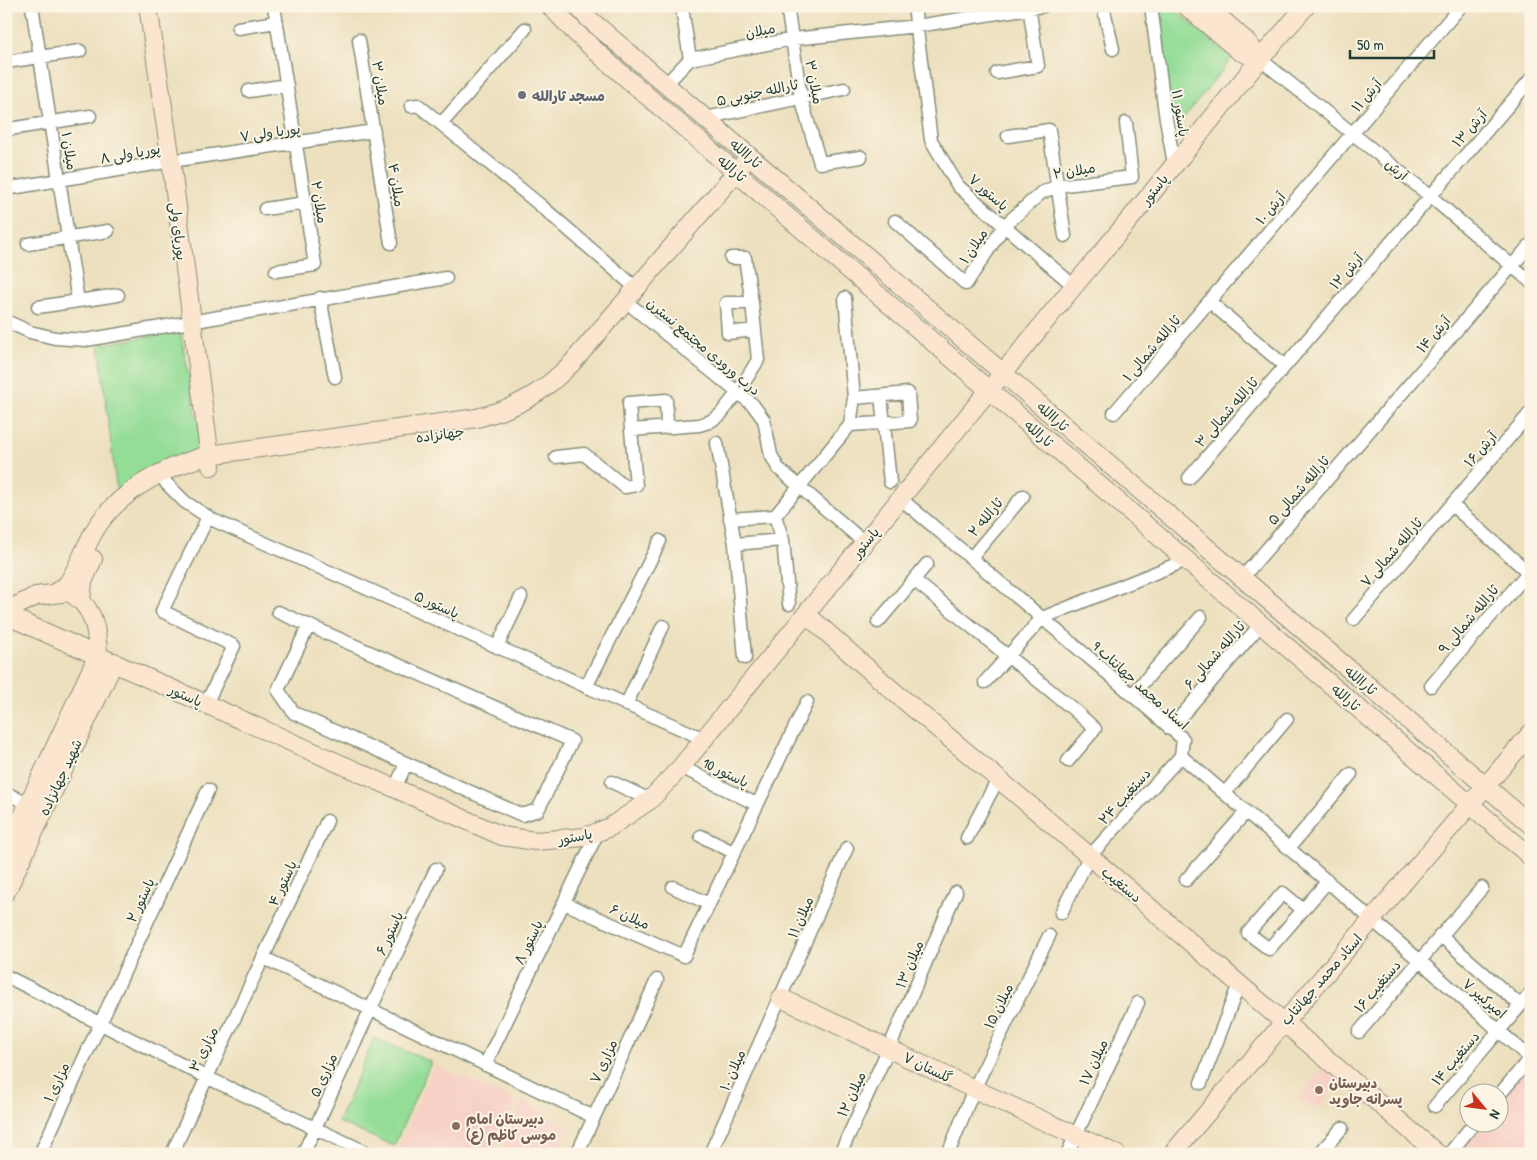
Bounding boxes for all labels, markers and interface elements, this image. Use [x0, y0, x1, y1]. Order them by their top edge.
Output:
street label: میلان [743, 18, 777, 42]
scale bar [1350, 28, 1433, 60]
text: 50 m [1357, 34, 1384, 55]
street label: میلان ۳ [801, 58, 829, 106]
street label: میلان ۳ [368, 59, 394, 107]
street label: ثارالله جنوبی ۵ [714, 74, 801, 111]
street label: آرش ۱۱ [1347, 74, 1386, 116]
place label: مسجد ثارالله [532, 86, 605, 105]
street label: پاستور ۱۱ [1167, 88, 1194, 138]
marker: مسجد ثارالله [516, 89, 528, 101]
street label: آرش ۱۳ [1447, 105, 1491, 151]
street label: پوریا ولی ۷ [239, 118, 302, 147]
street label: میلان ۱ [58, 130, 82, 172]
street label: ثاراالله [726, 134, 767, 173]
street label: پوریا ولی ۸ [98, 138, 162, 169]
street label: ثارالله [713, 150, 751, 186]
street label: آرش [1381, 154, 1413, 184]
street label: میلان ۲ [1051, 157, 1097, 183]
street label: میلان ۴ [384, 162, 410, 208]
street label: پاستور ۷ [964, 169, 1013, 216]
street label: پاستور [1135, 170, 1173, 210]
street label: میلان ۲ [307, 179, 333, 225]
street label: آرش ۱۰ [1251, 187, 1290, 228]
street label: پوریای ولی [165, 201, 192, 261]
street label: میلان ۱ [954, 225, 992, 267]
street label: آرش ۱۲ [1325, 248, 1367, 293]
street label: درب ورودی مجتمع نسترن [642, 293, 765, 401]
street label: ثارالله شمالی ۱ [1118, 310, 1185, 385]
street label: آرش ۱۴ [1412, 311, 1455, 357]
street label: ثارالله شمالی ۳ [1190, 372, 1262, 451]
street label: ثاراالله [1033, 397, 1074, 436]
street label: ثارالله [1020, 415, 1058, 451]
street label: جهانزاده [414, 421, 466, 447]
street label: آرش ۱۶ [1459, 427, 1501, 471]
street label: ثارالله شمالی ۵ [1263, 451, 1334, 529]
street label: ثارالله ۲ [963, 493, 1007, 540]
street label: ثارالله شمالی ۷ [1356, 513, 1427, 591]
street label: پاستور [846, 523, 884, 563]
street label: ثارالله شمالی ۹ [1433, 580, 1503, 658]
street label: پاستور ۵ [411, 586, 463, 623]
street label: ثارالله شمالی ۶ [1179, 616, 1249, 693]
street label: استاد محمد جهانتاب 9 [1089, 637, 1193, 733]
street label: ثاراالله [1341, 661, 1382, 700]
street label: پاستور [165, 679, 206, 712]
street label: ثارالله [1327, 679, 1365, 715]
street label: شهید جهانزاده [34, 736, 86, 818]
street label: پاستور 10 [699, 753, 752, 792]
street label: دستغیب ۲۴ [1094, 764, 1154, 828]
street label: پاستور [555, 824, 594, 850]
street label: پاستور ۴ [263, 857, 302, 909]
street label: دستغیب [1098, 862, 1146, 906]
street label: پاستور ۲ [121, 875, 160, 926]
street label: میلان ۱۱ [782, 893, 818, 941]
street label: میلان ۶ [607, 899, 653, 933]
street label: پاستور ۶ [371, 908, 408, 958]
street label: پاستور ۸ [509, 916, 548, 968]
street label: استاد محمد جهانتاب [1276, 929, 1366, 1029]
street label: میلان ۱۳ [890, 937, 928, 991]
street label: دستغیب ۱۶ [1349, 956, 1405, 1016]
street label: امیرکبیر ۷ [1459, 974, 1511, 1022]
street label: میلان ۱۵ [979, 980, 1017, 1032]
street label: مزاری ۳ [184, 1023, 222, 1075]
street label: دستغیب ۱۴ [1427, 1027, 1483, 1089]
street label: مزاری ۷ [585, 1036, 621, 1086]
street label: میلان ۱۷ [1074, 1036, 1112, 1088]
street label: میلان ۱۰ [715, 1046, 749, 1094]
street label: گلستان ۷ [900, 1047, 956, 1087]
street label: مزاری ۵ [305, 1050, 341, 1100]
street label: مزاری ۱ [39, 1059, 73, 1105]
street label: میلان ۱۲ [832, 1068, 870, 1120]
place label: دبیرستان پسرانه جاوید [1329, 1073, 1402, 1108]
north arrow [1460, 1082, 1510, 1132]
marker: دبیرستان پسرانه جاوید [1313, 1084, 1325, 1096]
text: N [1485, 1107, 1506, 1123]
place label: دبیرستان امام موسی کاظم (ع) [466, 1109, 556, 1146]
marker: دبیرستان امام موسی کاظم (ع) [450, 1120, 462, 1132]

